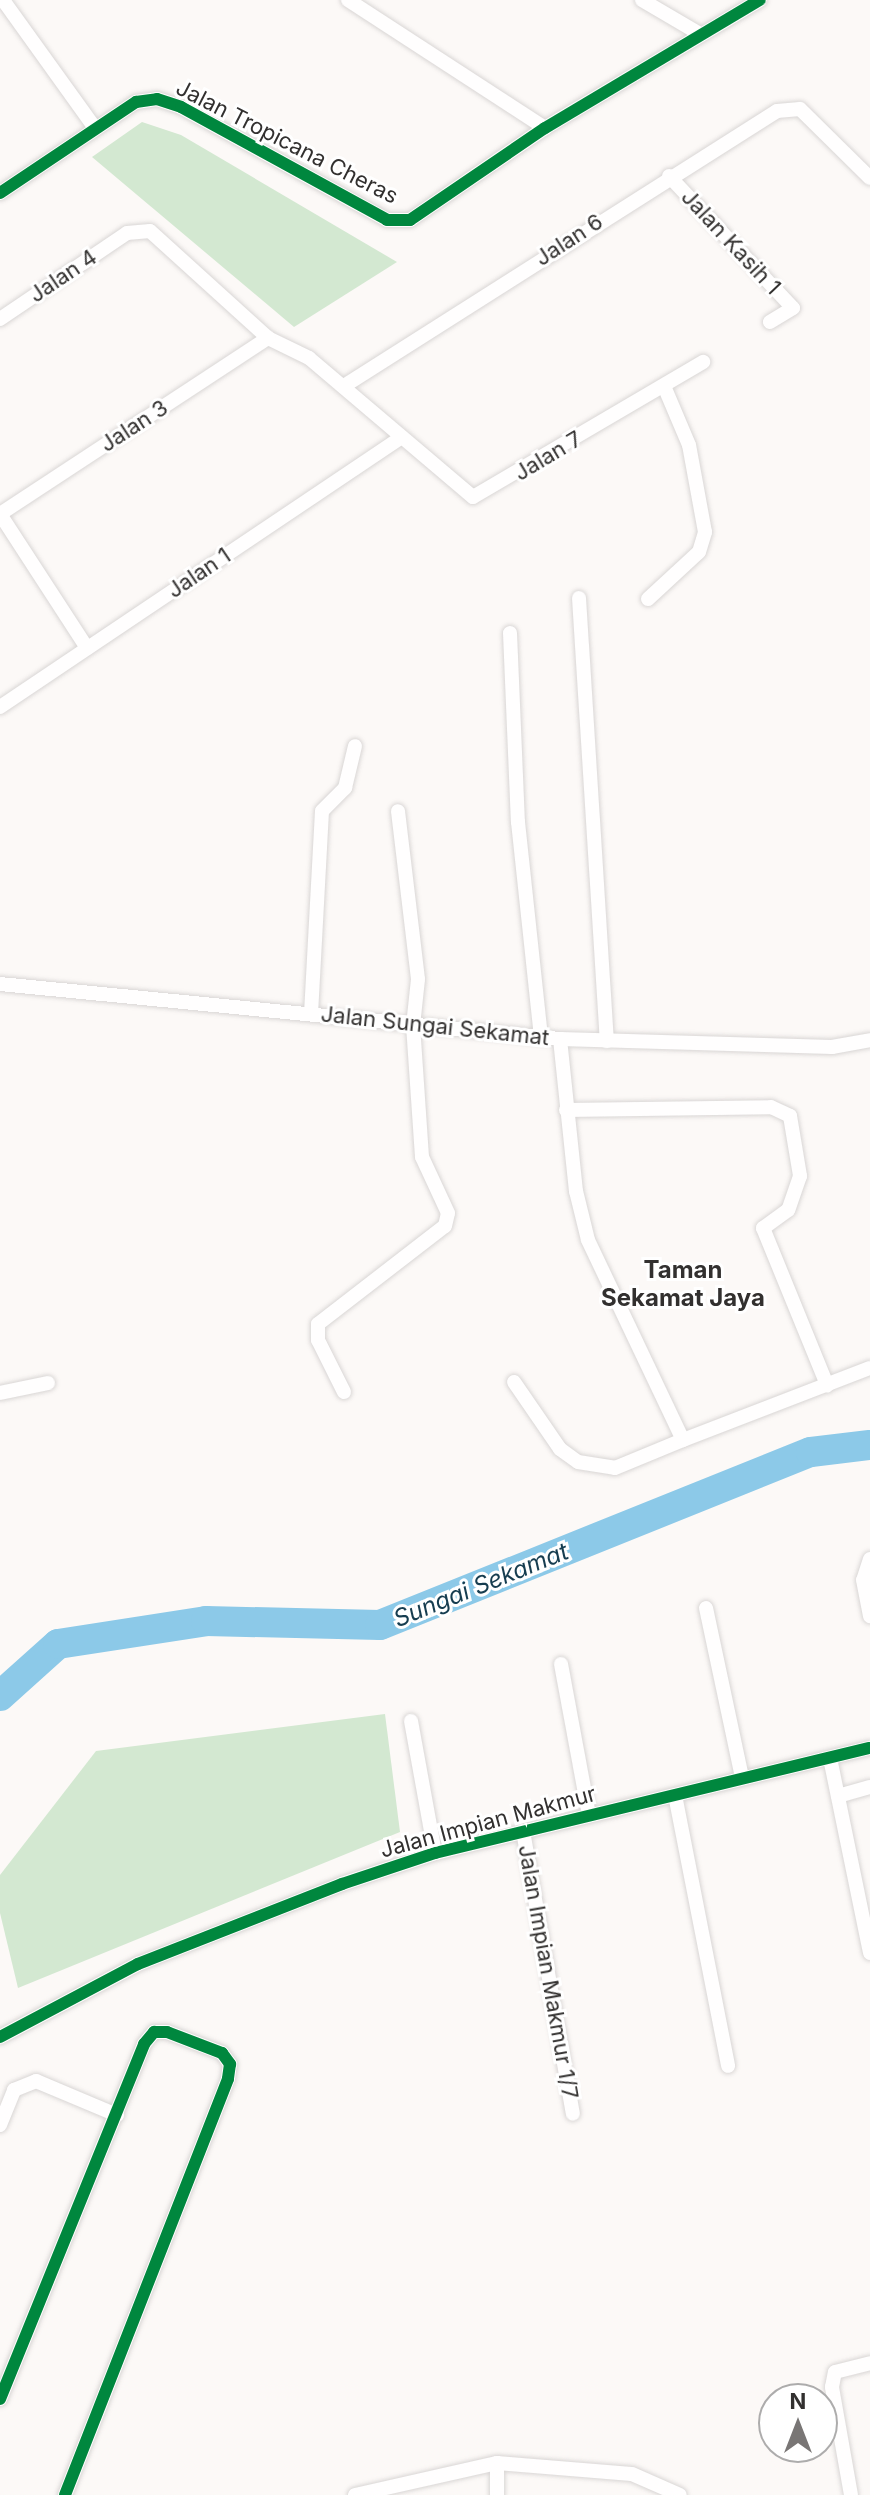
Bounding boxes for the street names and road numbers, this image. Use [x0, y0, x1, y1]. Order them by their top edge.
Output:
street label: Jalan Tropicana Cheras [172, 75, 402, 209]
street label: Jalan Kasih 1 [676, 184, 786, 300]
street label: Jalan 6 [530, 208, 608, 272]
street label: Jalan 4 [24, 244, 102, 308]
street label: Jalan 3 [95, 394, 173, 458]
street label: Jalan 7 [509, 426, 587, 486]
street label: Jalan 1 [162, 542, 236, 604]
street label: Jalan Sungai Sekamat [320, 1001, 550, 1051]
street label: Jalan Impian Makmur [377, 1781, 599, 1863]
street label: Jalan Impian Makmur 1/7 [513, 1843, 583, 2101]

